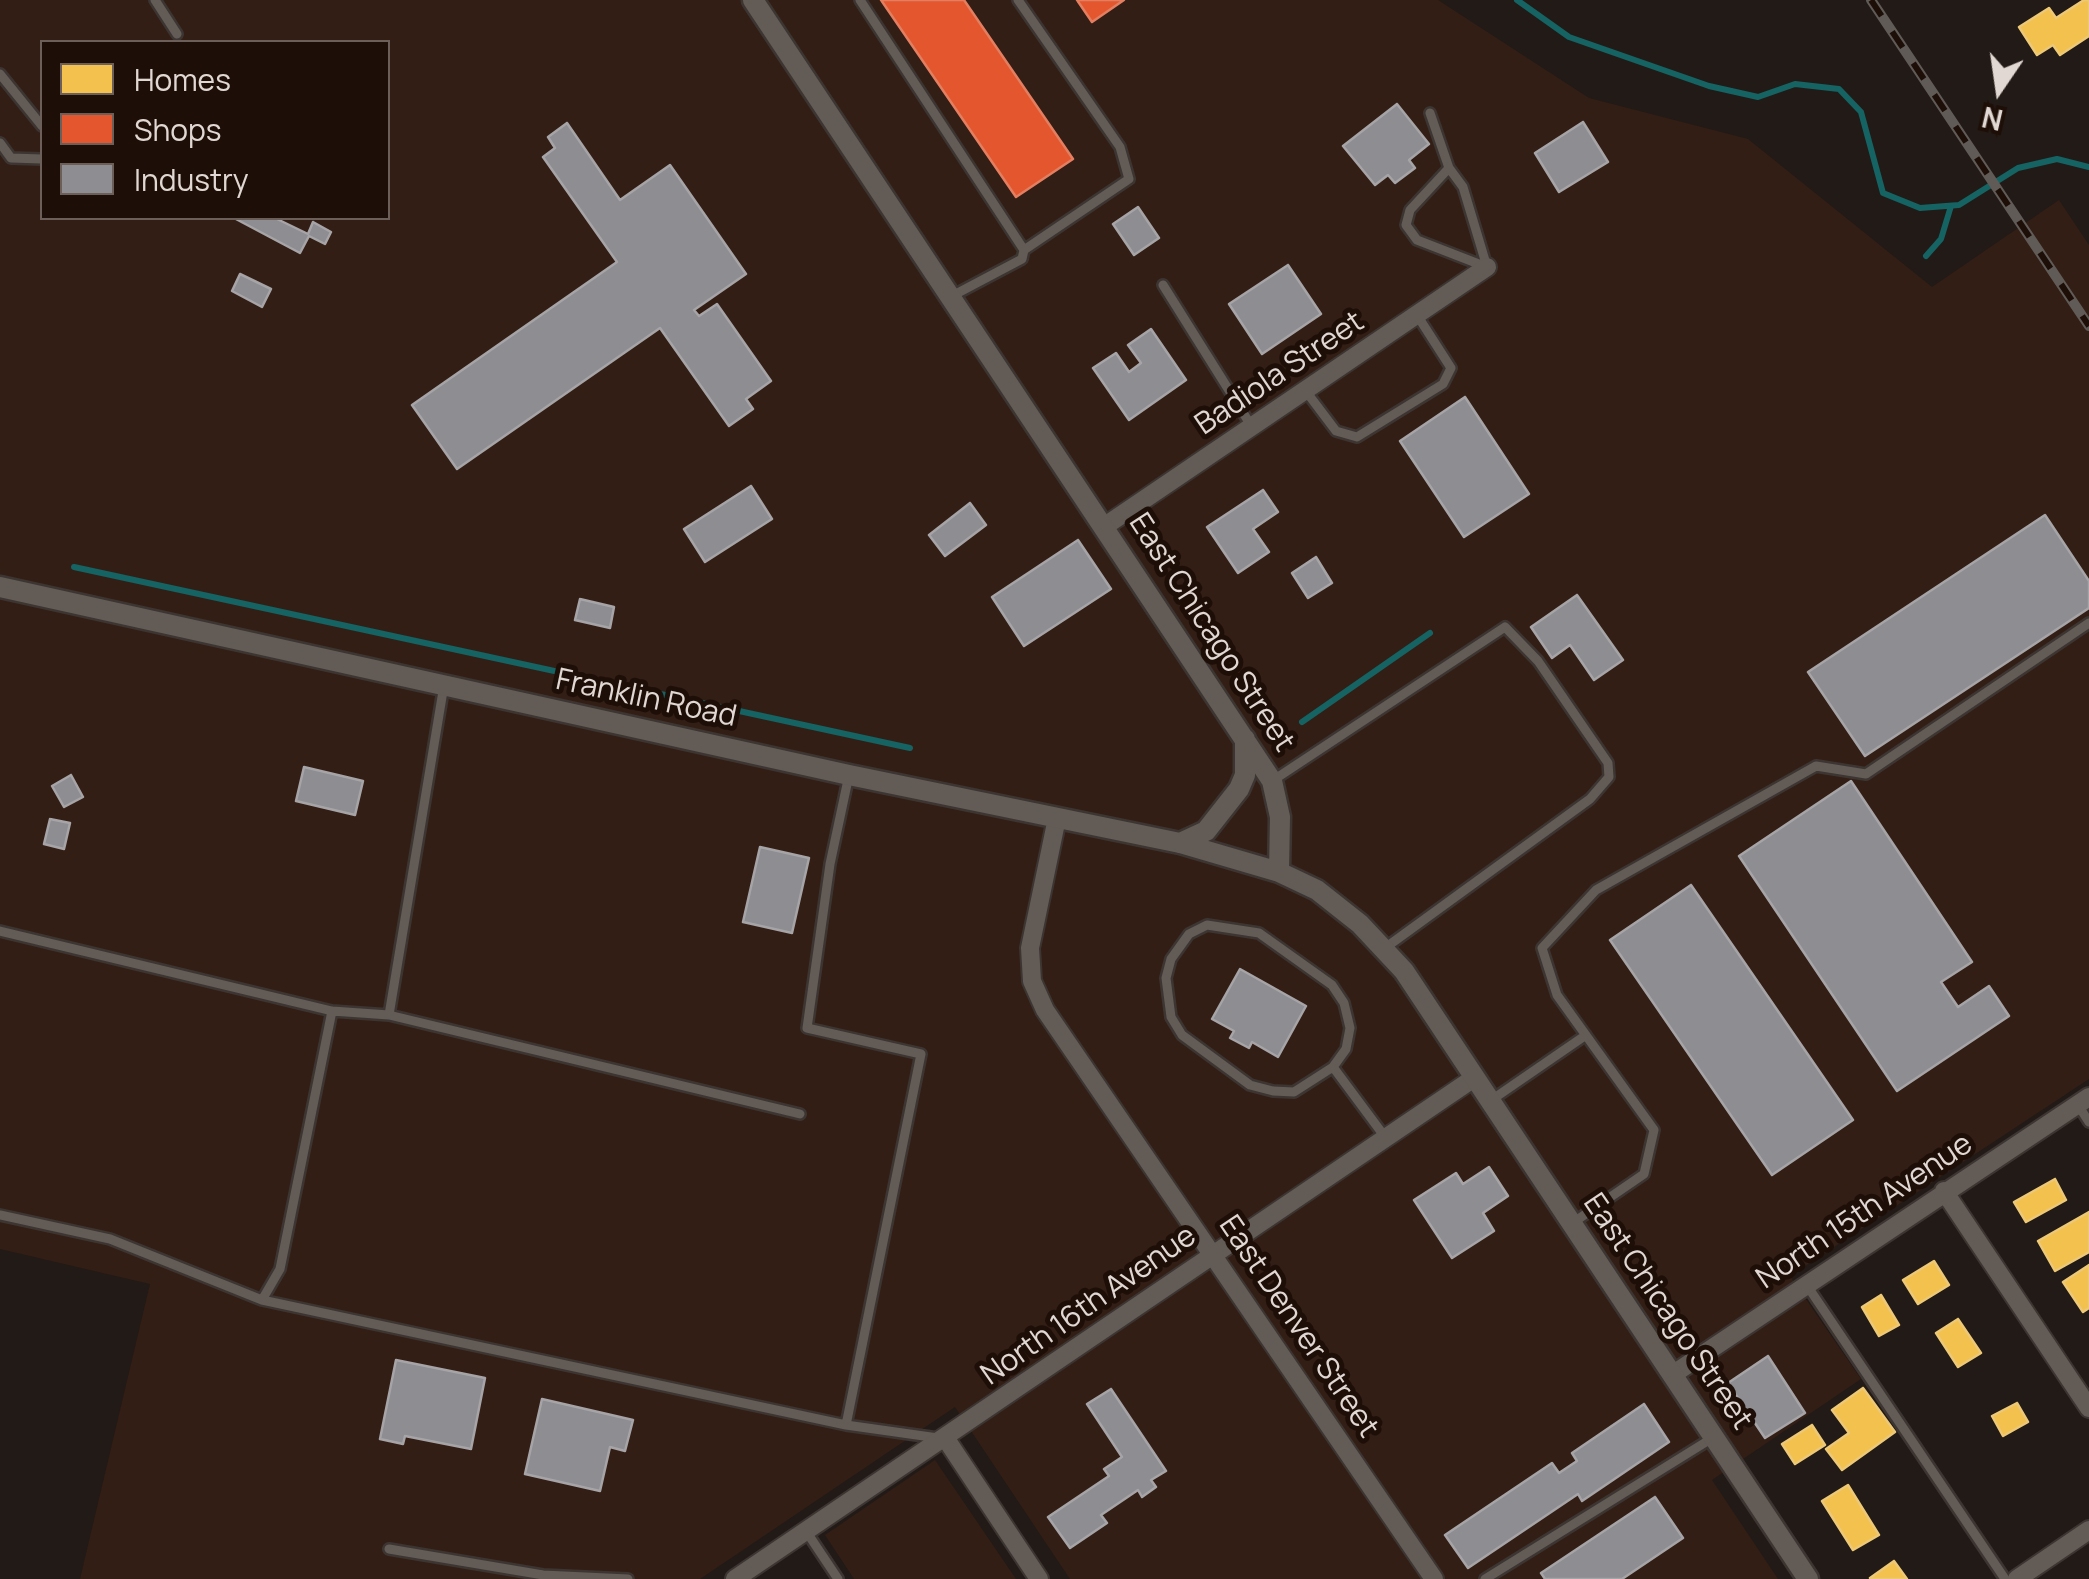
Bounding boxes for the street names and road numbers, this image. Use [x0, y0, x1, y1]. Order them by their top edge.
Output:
street label: Badiola Street [1189, 304, 1371, 444]
street label: East Chicago Street [1121, 507, 1301, 759]
street label: Franklin Road [552, 662, 740, 736]
street label: North 15th Avenue [1750, 1126, 1980, 1298]
street label: East Chicago Street [1575, 1187, 1759, 1437]
street label: East Denver Street [1210, 1209, 1386, 1445]
street label: North 16th Avenue [975, 1218, 1203, 1394]

